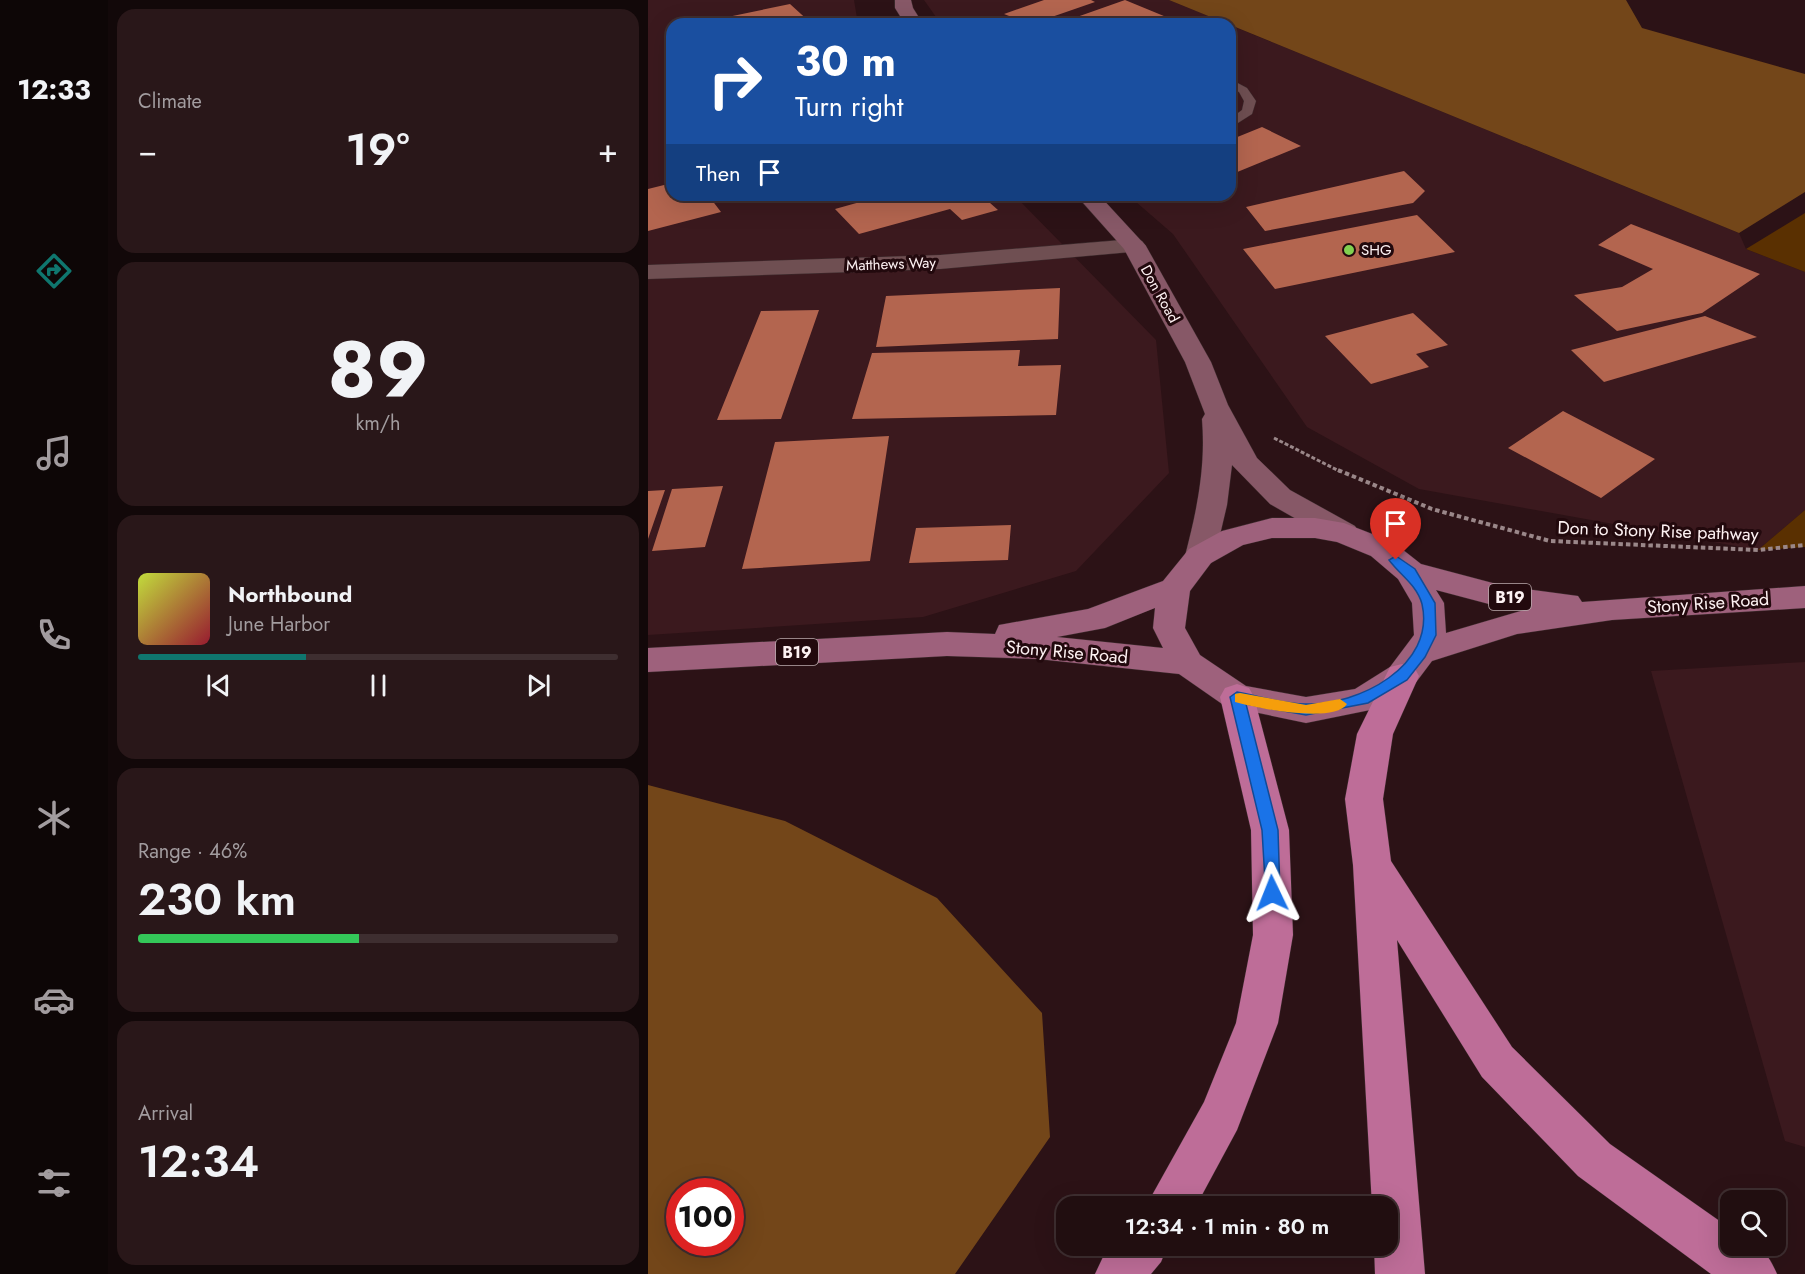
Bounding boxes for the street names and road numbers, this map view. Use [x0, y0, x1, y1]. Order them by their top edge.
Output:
street label: Matthews Way [846, 251, 937, 277]
street label: Don Road [1135, 261, 1185, 327]
street label: Don to Stony Rise pathway [1557, 514, 1759, 548]
road number: B19 [1489, 584, 1531, 610]
street label: Stony Rise Road [1646, 586, 1770, 620]
street label: Stony Rise Road [1005, 634, 1129, 670]
road number: B19 [776, 639, 818, 665]

